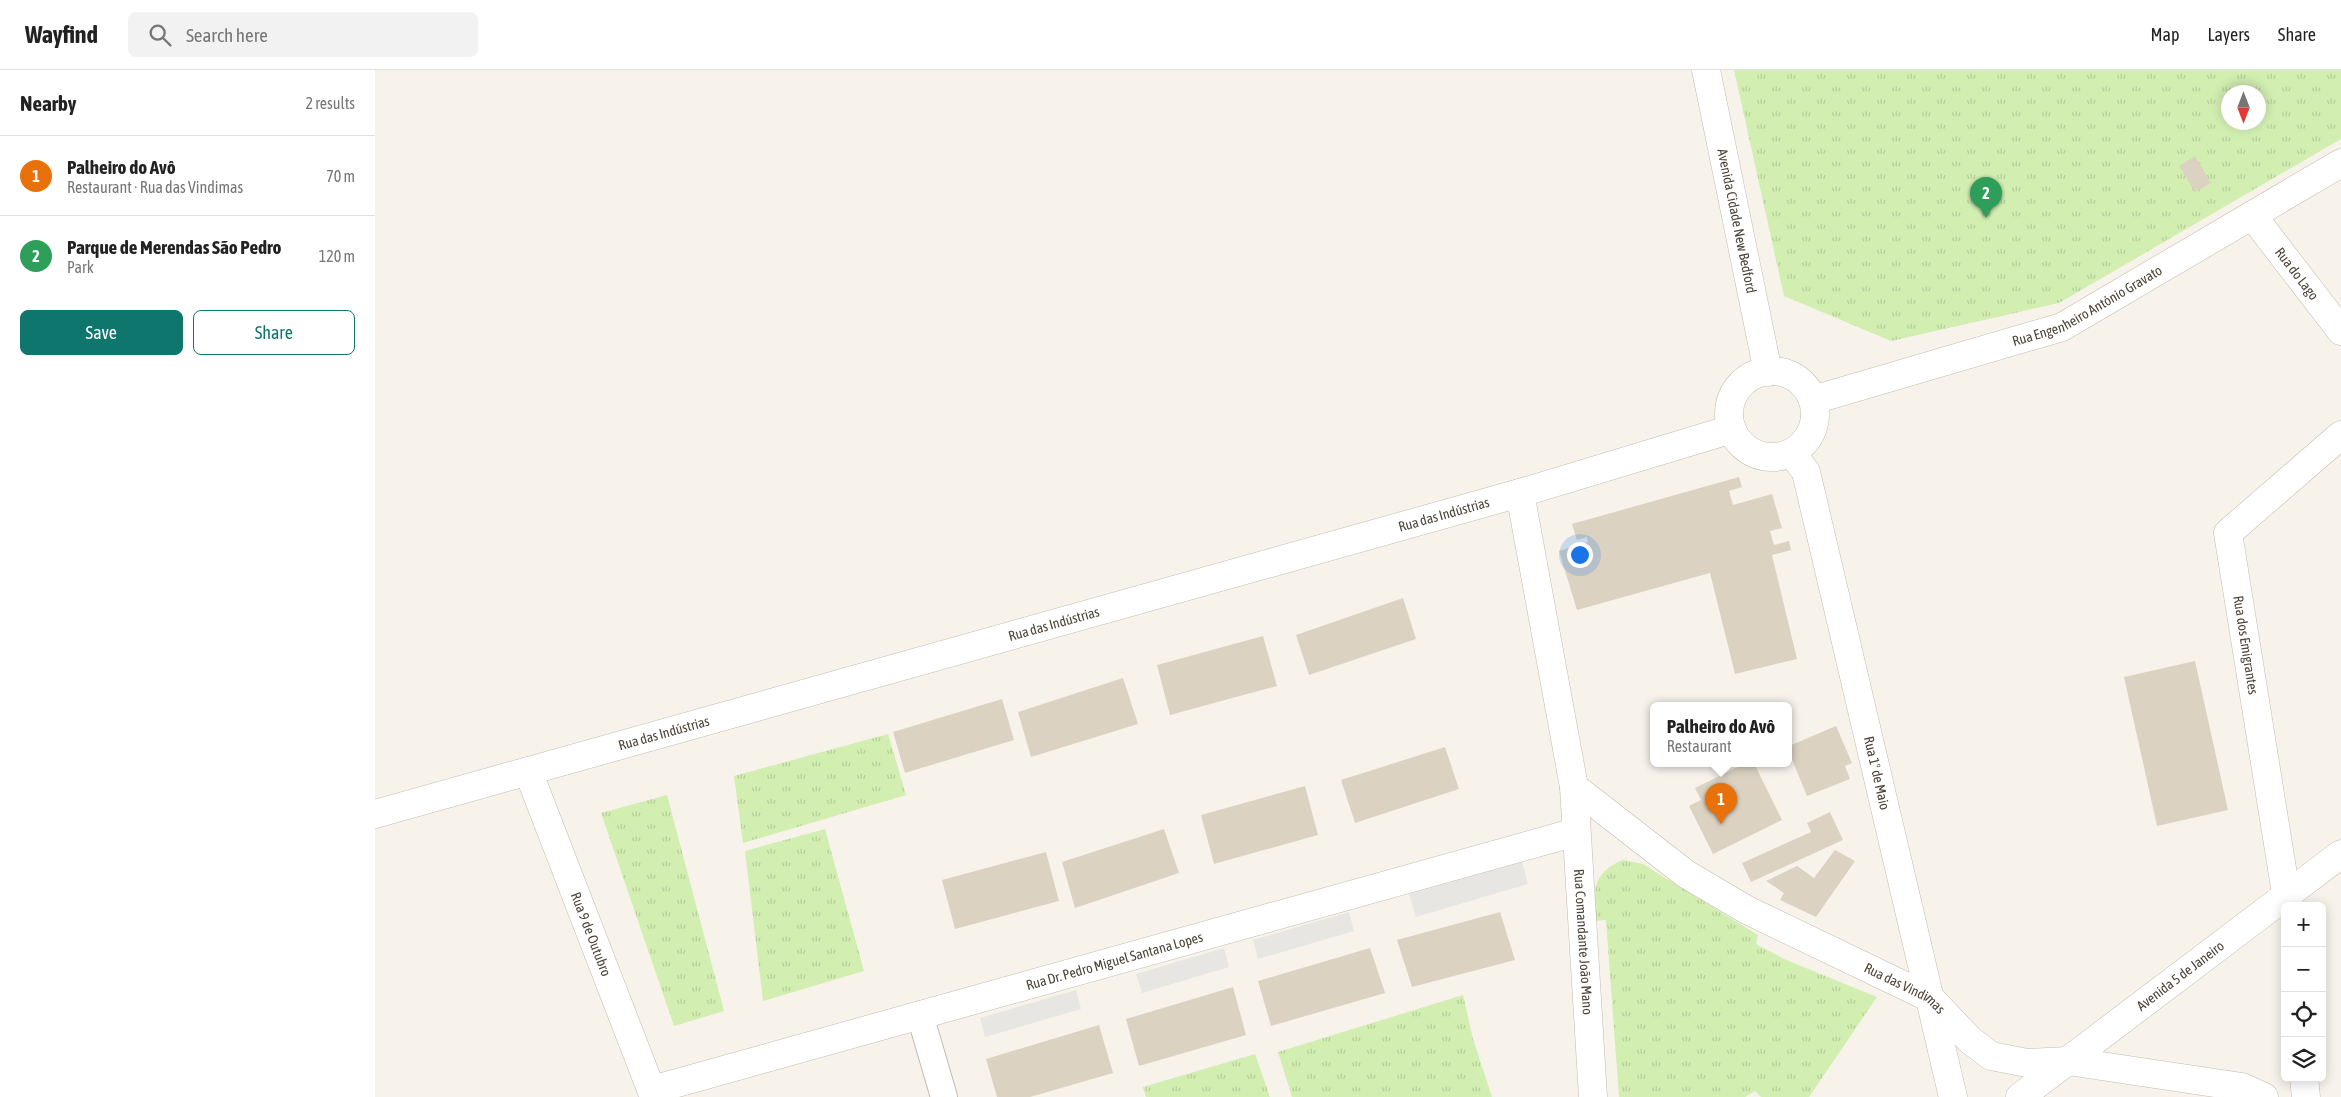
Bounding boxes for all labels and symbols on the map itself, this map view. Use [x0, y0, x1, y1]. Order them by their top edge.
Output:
north arrow [2221, 85, 2266, 130]
street label: Avenida Cidade New Bedford [1714, 147, 1760, 295]
pin: 2 [1970, 177, 2002, 218]
street label: Rua do Lago [2272, 244, 2322, 303]
street label: Rua Engenheiro António Gravato [2010, 262, 2165, 349]
street label: Rua das Indústrias [1396, 494, 1491, 535]
your location [1567, 542, 1593, 568]
street label: Rua dos Emigrantes [2230, 594, 2262, 696]
street label: Rua das Indústrias [1006, 603, 1101, 644]
street label: Rua das Indústrias [617, 713, 711, 753]
street label: Rua 1º de Maio [1861, 735, 1893, 811]
pin: 1 [1705, 783, 1737, 824]
street label: Rua Comandante João Mano [1571, 868, 1596, 1015]
street label: Rua 9 de Outubro [568, 890, 615, 979]
street label: Rua Dr. Pedro Miguel Santana Lopes [1024, 929, 1205, 993]
street label: Avenida 5 de Janeiro [2133, 937, 2227, 1014]
street label: Rua das Vindimas [1862, 960, 1949, 1017]

